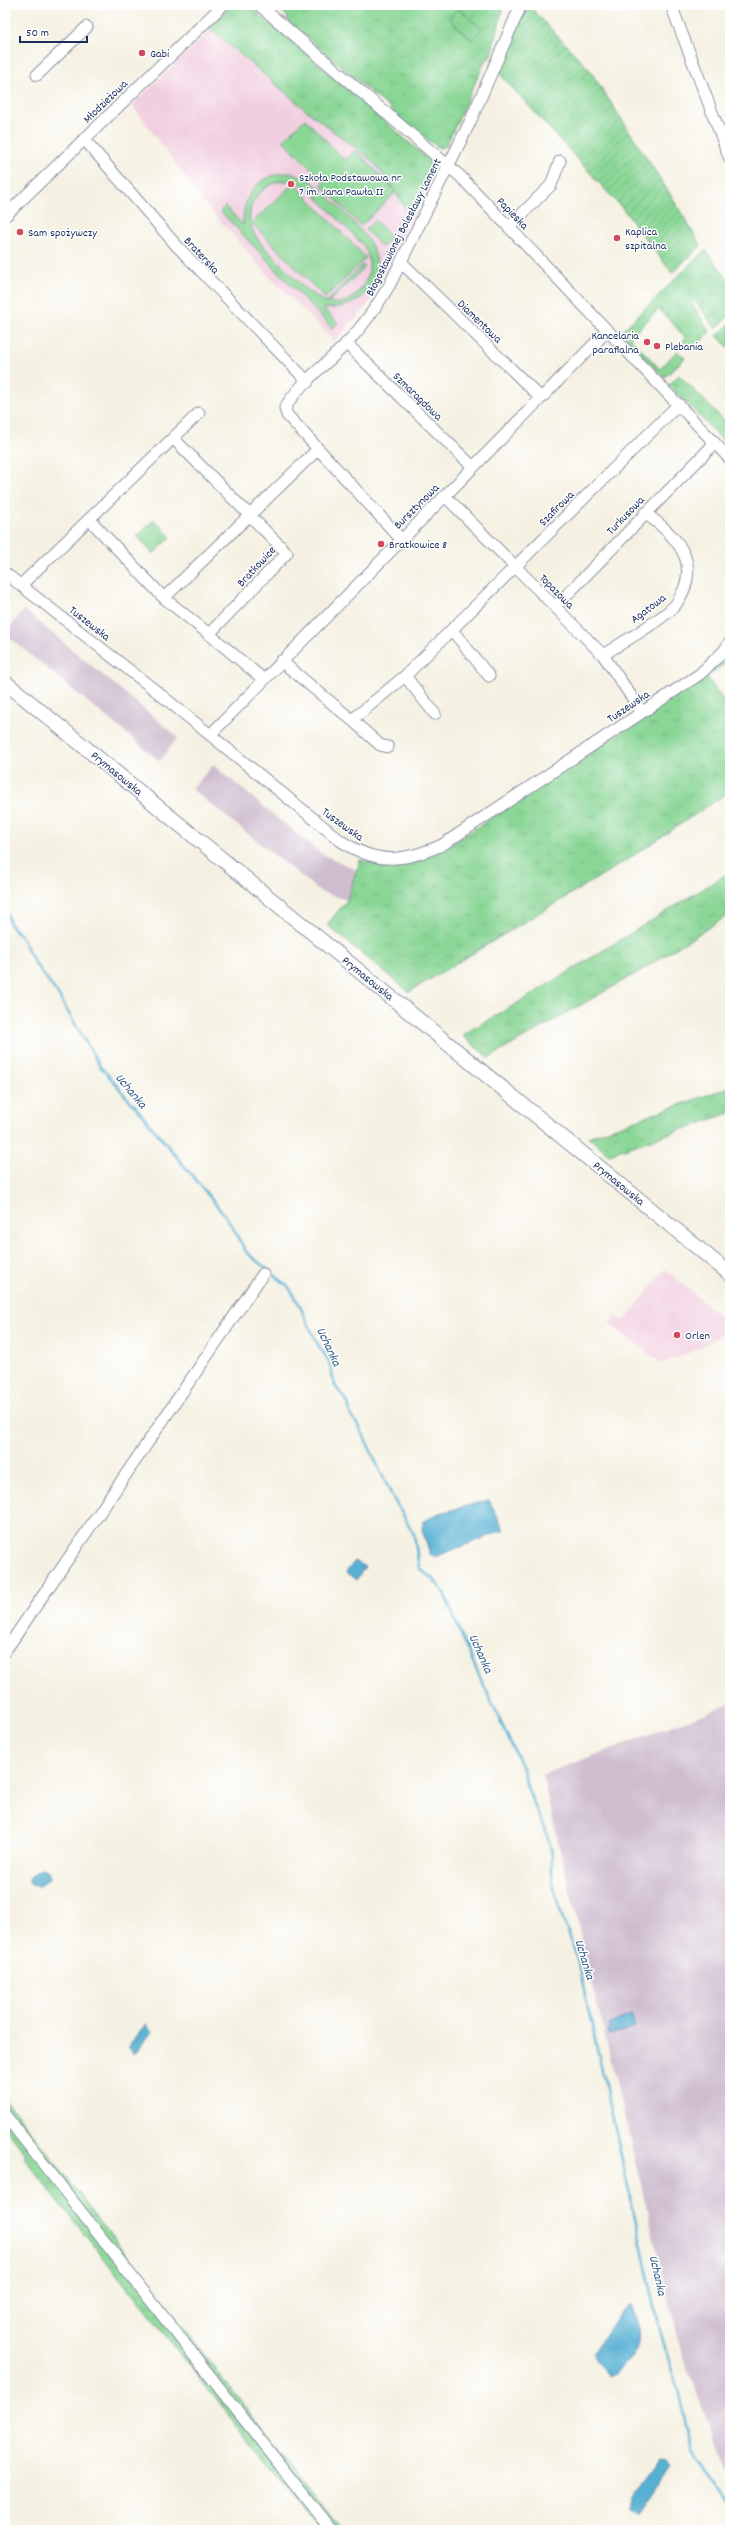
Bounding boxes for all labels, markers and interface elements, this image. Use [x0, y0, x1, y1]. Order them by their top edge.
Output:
scale bar [20, 18, 87, 44]
text: 50 m [26, 25, 49, 42]
place label: Gabi [150, 46, 169, 63]
marker: Gabi [137, 48, 147, 58]
street label: Młodzieżowa [80, 76, 132, 128]
street label: Błogosławionej Bolesławy Lament [362, 155, 447, 300]
place label: Szkoła Podstawowa nr 7 im. Jana Pawła II [299, 170, 402, 201]
marker: Szkoła Podstawowa nr 7 im. Jana Pawła II [286, 179, 296, 189]
street label: Papieska [492, 194, 532, 234]
place label: Kaplica szpitalna [625, 224, 667, 255]
place label: Sam spożywczy [28, 225, 98, 242]
marker: Sam spożywczy [15, 227, 25, 237]
marker: Kaplica szpitalna [612, 233, 622, 243]
street label: Braterska [179, 234, 223, 279]
street label: Diamentowa [453, 296, 505, 348]
place label: Kancelaria parafialna [591, 328, 639, 359]
marker: Kancelaria parafialna [642, 337, 652, 347]
place label: Plebania [665, 339, 703, 356]
marker: Plebania [652, 341, 662, 351]
street label: Szmaragdowa [388, 369, 446, 425]
street label: Bursztynowa [390, 480, 444, 534]
street label: Szafirowa [535, 487, 579, 531]
street label: Turkusowa [603, 493, 649, 539]
place label: Bratkowice 8 [389, 537, 447, 554]
marker: Bratkowice 8 [376, 539, 386, 549]
street label: Bratkowice [234, 543, 281, 591]
street label: Topazowa [535, 571, 578, 614]
street label: Agatowa [628, 590, 671, 628]
street label: Tuszewska [65, 603, 114, 646]
street label: Tuszewska [604, 687, 654, 728]
street label: Prymasowska [86, 748, 146, 801]
street label: Tuszewska [318, 804, 367, 846]
street label: Prymasowska [337, 953, 397, 1006]
water label: Uchanka [110, 1070, 151, 1114]
street label: Prymasowska [588, 1158, 648, 1211]
water label: Uchanka [310, 1324, 345, 1370]
place label: Orlen [685, 1328, 710, 1345]
marker: Orlen [672, 1330, 682, 1340]
water label: Uchanka [463, 1631, 497, 1677]
water label: Uchanka [569, 1937, 599, 1983]
water label: Uchanka [643, 2253, 671, 2299]

